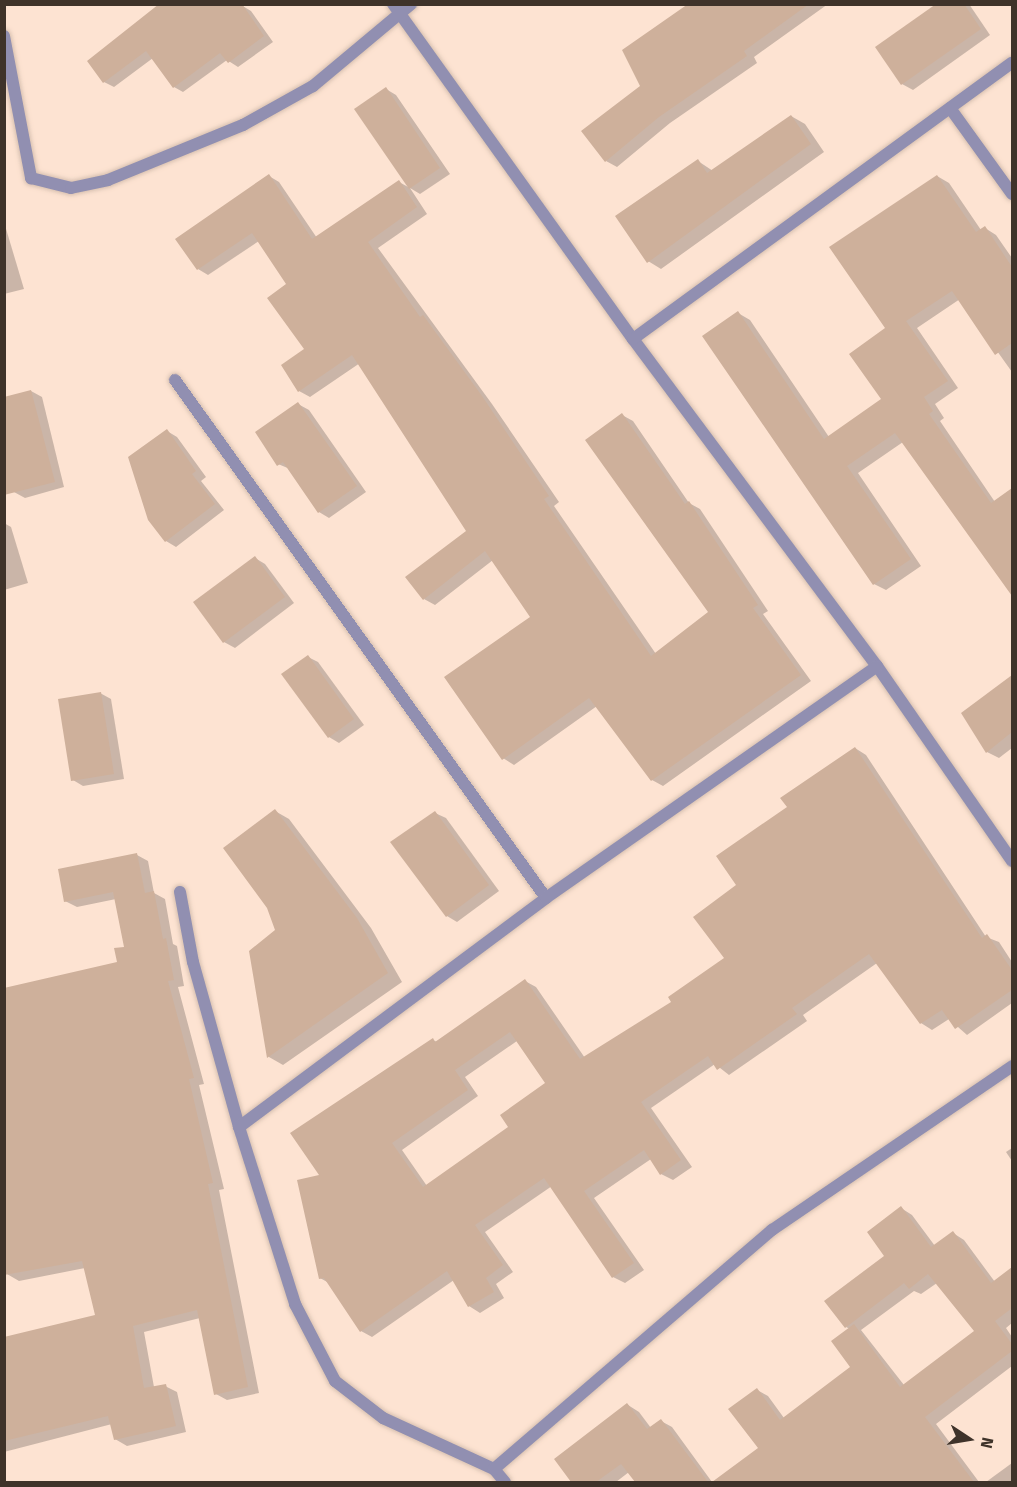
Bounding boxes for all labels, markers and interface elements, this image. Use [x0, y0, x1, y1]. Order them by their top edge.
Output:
north arrow [939, 1409, 999, 1469]
text: N [977, 1436, 997, 1450]

